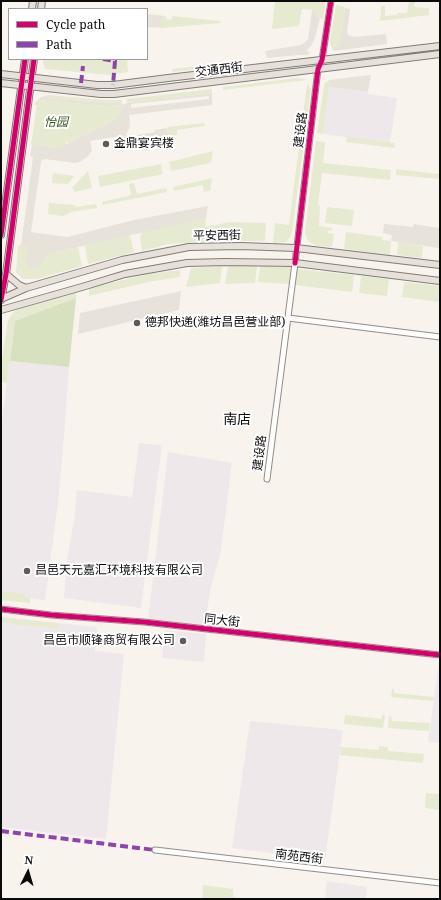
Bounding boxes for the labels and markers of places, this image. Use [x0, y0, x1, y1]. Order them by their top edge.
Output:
place label: 金鼎宴宾楼 [114, 137, 174, 151]
marker: 金鼎宴宾楼 [101, 139, 111, 149]
place label: 德邦快递(潍坊昌邑营业部) [145, 316, 285, 330]
marker: 德邦快递(潍坊昌邑营业部) [132, 318, 142, 328]
place label: 昌邑天元嘉汇环境科技有限公司 [35, 564, 203, 578]
marker: 昌邑天元嘉汇环境科技有限公司 [22, 566, 32, 576]
place label: 昌邑市顺锋商贸有限公司 [43, 634, 175, 648]
marker: 昌邑市顺锋商贸有限公司 [178, 636, 188, 646]

